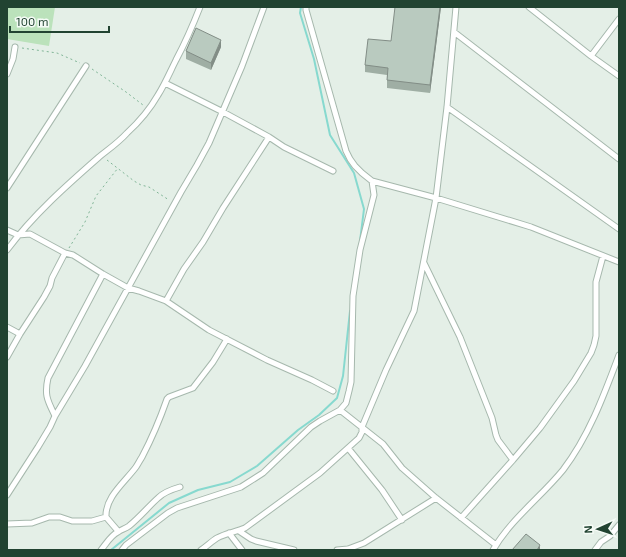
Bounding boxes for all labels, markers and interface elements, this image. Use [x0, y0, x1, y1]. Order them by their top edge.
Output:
scale bar [10, 8, 109, 34]
text: 100 m [16, 14, 48, 28]
north arrow [578, 509, 618, 549]
text: N [581, 525, 594, 534]

